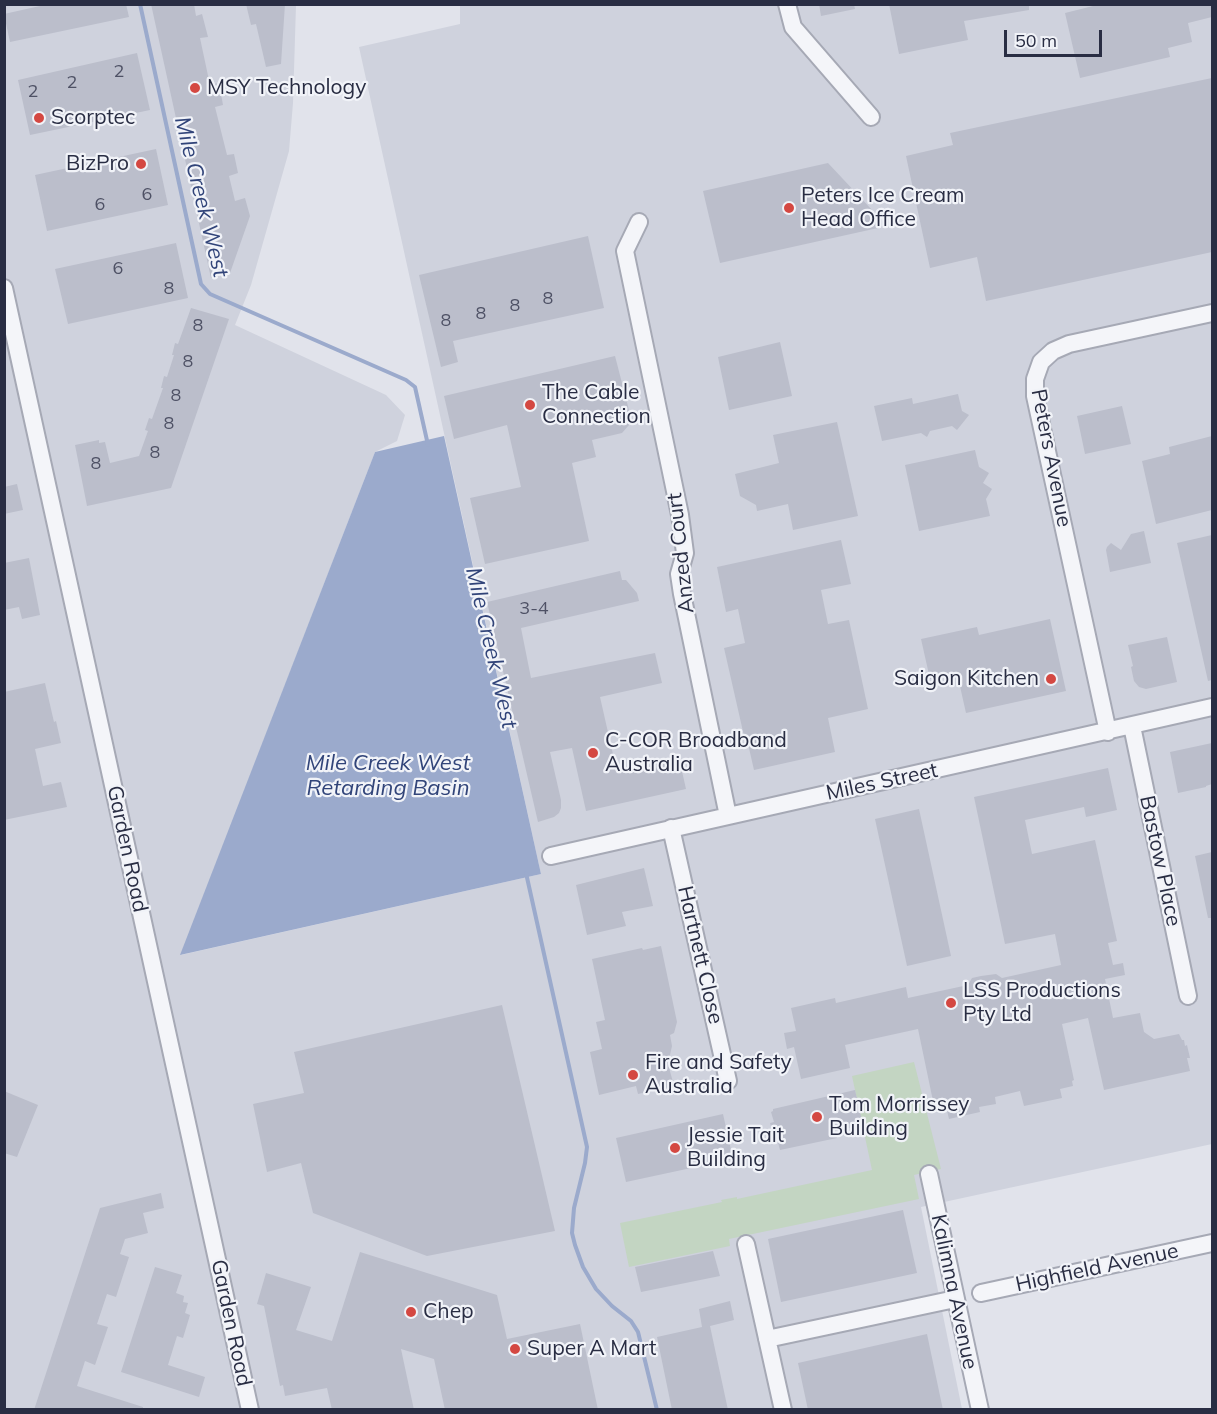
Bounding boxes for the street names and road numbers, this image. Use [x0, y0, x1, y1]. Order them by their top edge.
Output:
street label: Peters Avenue [1025, 387, 1077, 529]
street label: Anzed Court [662, 491, 700, 615]
street label: Miles Street [824, 758, 940, 806]
street label: Garden Road [101, 783, 153, 915]
street label: Bastow Place [1134, 793, 1186, 929]
street label: Hartnett Close [672, 883, 728, 1027]
street label: Kalimna Avenue [925, 1212, 983, 1372]
street label: Highfield Avenue [1013, 1238, 1181, 1298]
street label: Garden Road [205, 1257, 257, 1389]

